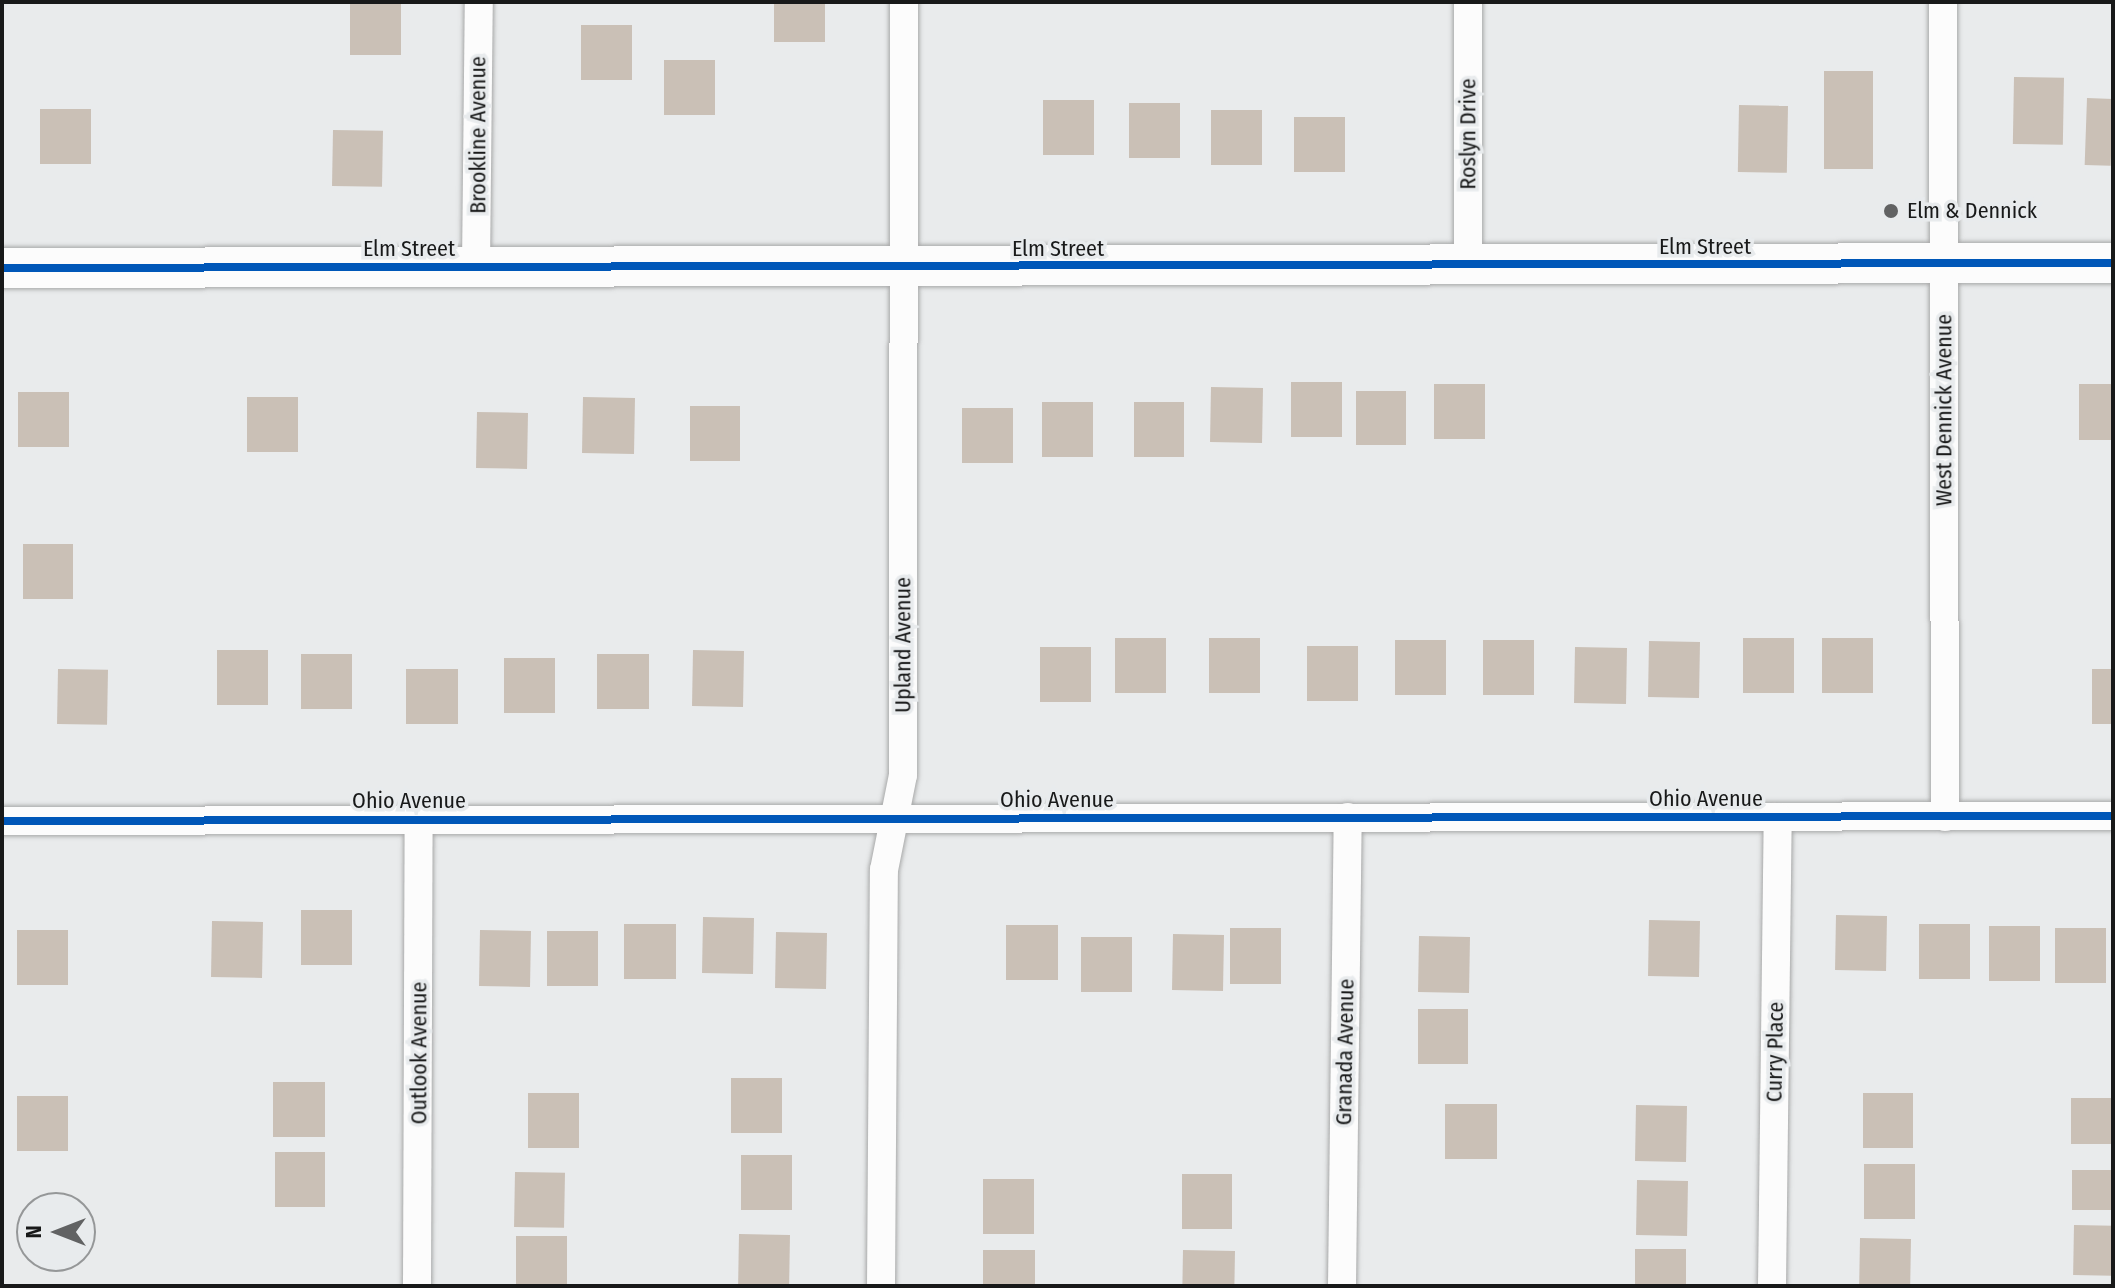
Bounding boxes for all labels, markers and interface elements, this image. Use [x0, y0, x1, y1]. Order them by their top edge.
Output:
street label: Brookline Avenue [465, 56, 491, 214]
street label: Roslyn Drive [1455, 78, 1481, 190]
place label: Elm & Dennick [1907, 198, 2037, 224]
marker: Elm & Dennick [1882, 202, 1900, 220]
street label: Elm Street [1659, 234, 1751, 260]
street label: Elm Street [363, 236, 455, 262]
street label: Elm Street [1012, 236, 1104, 262]
street label: West Dennick Avenue [1931, 314, 1957, 506]
street label: Upland Avenue [890, 577, 916, 713]
street label: Ohio Avenue [1649, 786, 1763, 812]
street label: Ohio Avenue [1000, 787, 1114, 813]
street label: Ohio Avenue [352, 788, 466, 814]
street label: Granada Avenue [1331, 978, 1359, 1126]
street label: Outlook Avenue [406, 982, 432, 1124]
street label: Curry Place [1761, 1002, 1789, 1102]
north arrow [16, 1192, 96, 1272]
text: N [20, 1225, 47, 1239]

